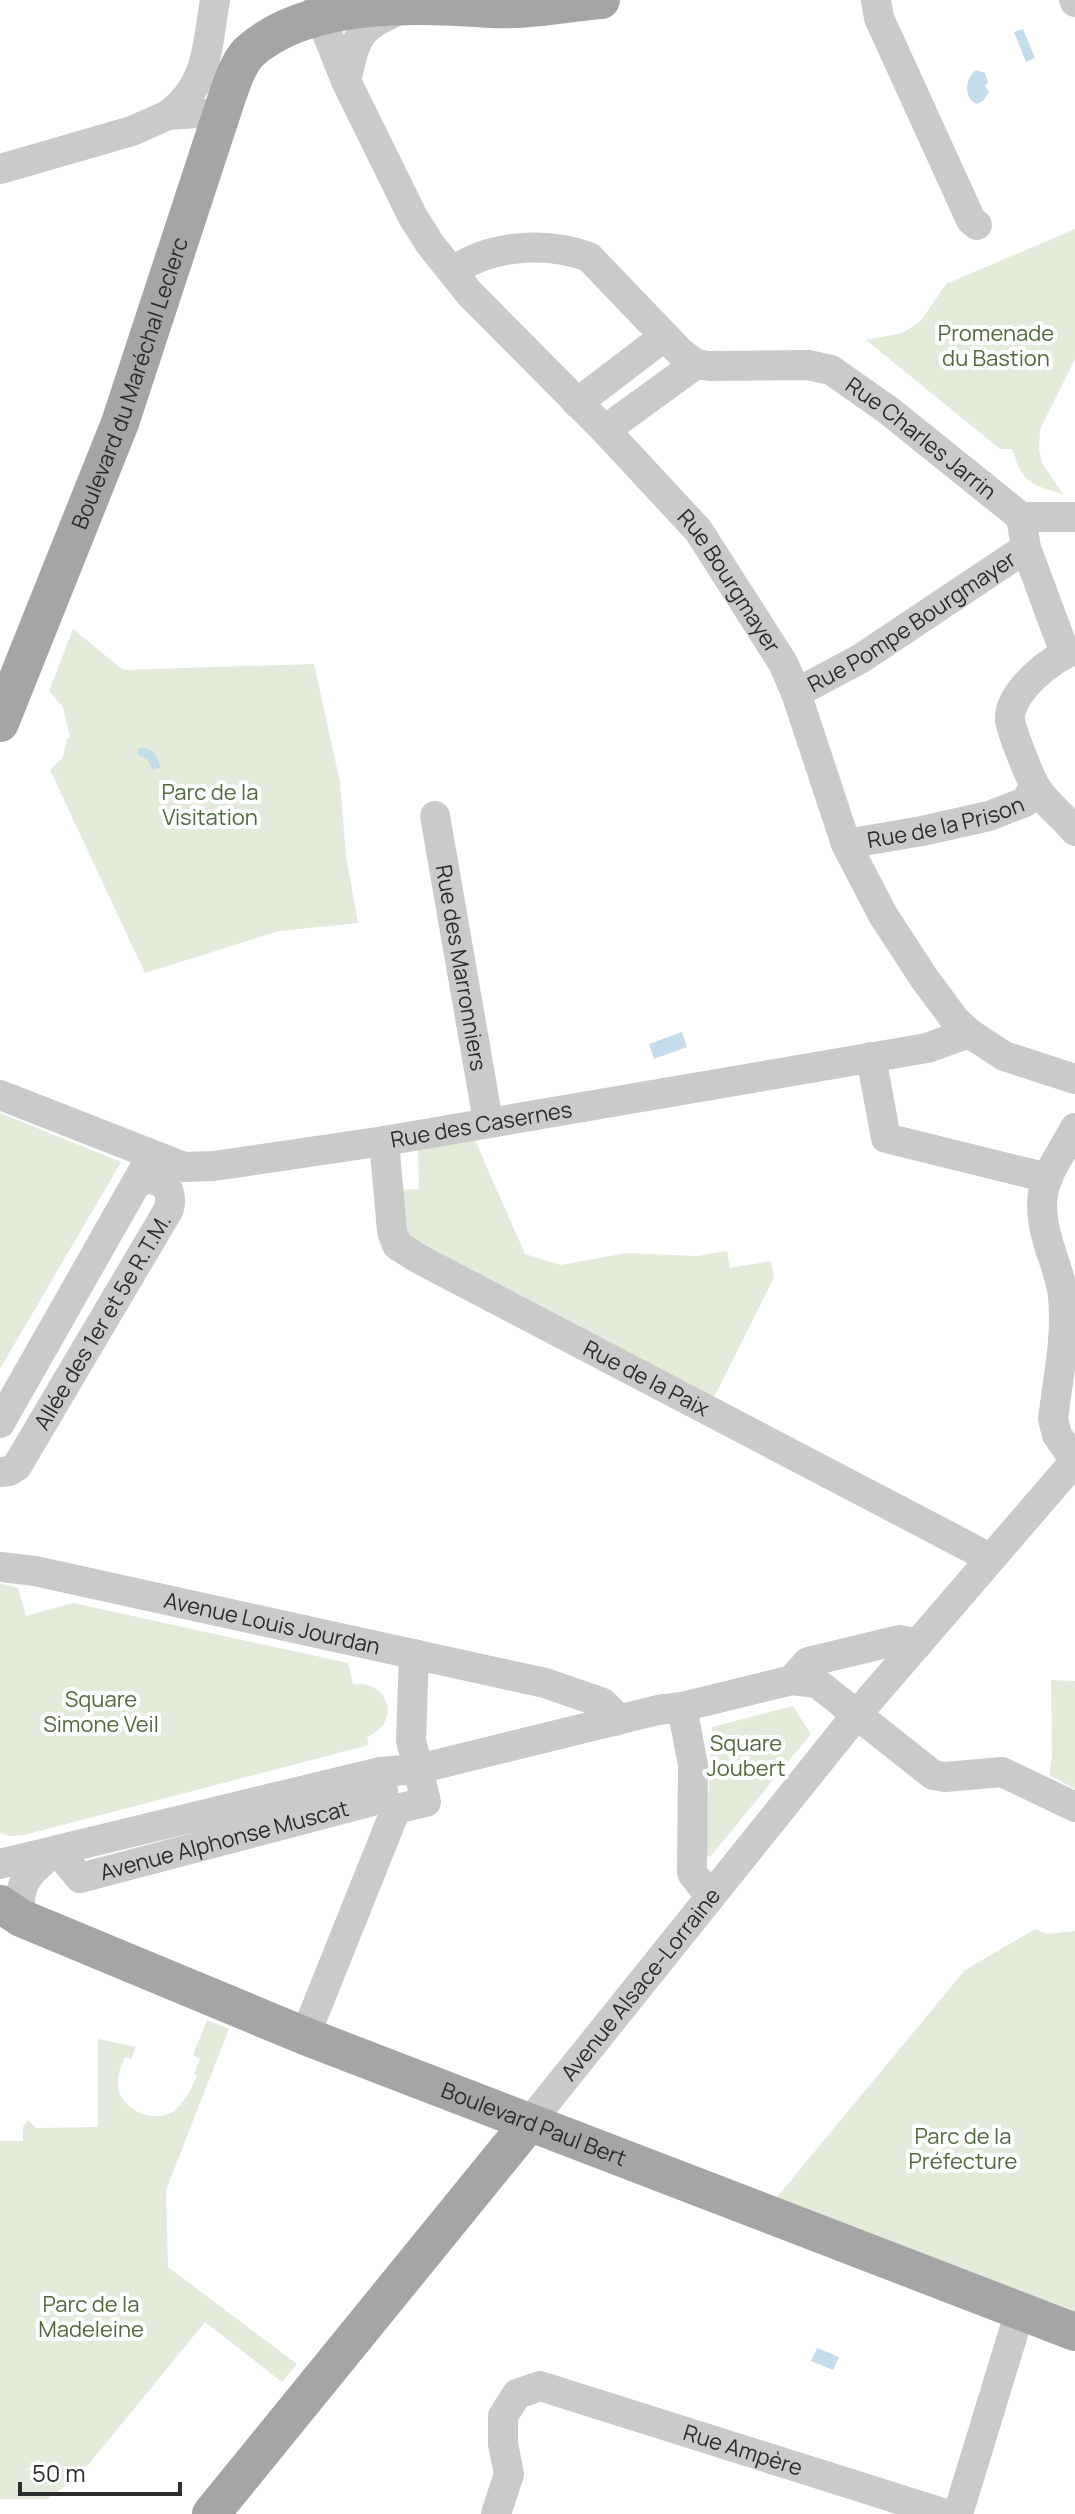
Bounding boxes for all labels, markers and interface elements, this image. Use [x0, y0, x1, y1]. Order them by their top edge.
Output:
street label: Boulevard du Maréchal Leclerc [64, 233, 195, 534]
park label: Promenade du Bastion [938, 318, 1054, 373]
street label: Rue Charles Jarrin [840, 370, 1003, 507]
street label: Rue Bourgmayer [671, 503, 788, 659]
street label: Rue Pompe Bourgmayer [802, 544, 1022, 699]
park label: Parc de la Visitation [162, 777, 258, 832]
street label: Rue de la Prison [865, 789, 1028, 855]
street label: Rue des Marronniers [429, 862, 494, 1073]
street label: Rue des Casernes [388, 1094, 574, 1155]
street label: Allée des 1er et 5e R.T.M. [27, 1208, 178, 1435]
street label: Rue de la Paix [578, 1333, 715, 1424]
street label: Avenue Louis Jourdan [161, 1585, 383, 1661]
park label: Square Simone Veil [43, 1684, 159, 1739]
park label: Square Joubert [707, 1728, 786, 1783]
street label: Avenue Alphonse Muscat [97, 1793, 352, 1887]
street label: Avenue Alsace-Lorraine [554, 1881, 727, 2087]
street label: Boulevard Paul Bert [437, 2075, 631, 2173]
park label: Parc de la Préfecture [909, 2121, 1018, 2176]
park label: Parc de la Madeleine [38, 2289, 144, 2344]
street label: Rue Ampère [680, 2417, 806, 2483]
scale bar [20, 2446, 180, 2496]
text: 50 m [32, 2456, 86, 2489]

